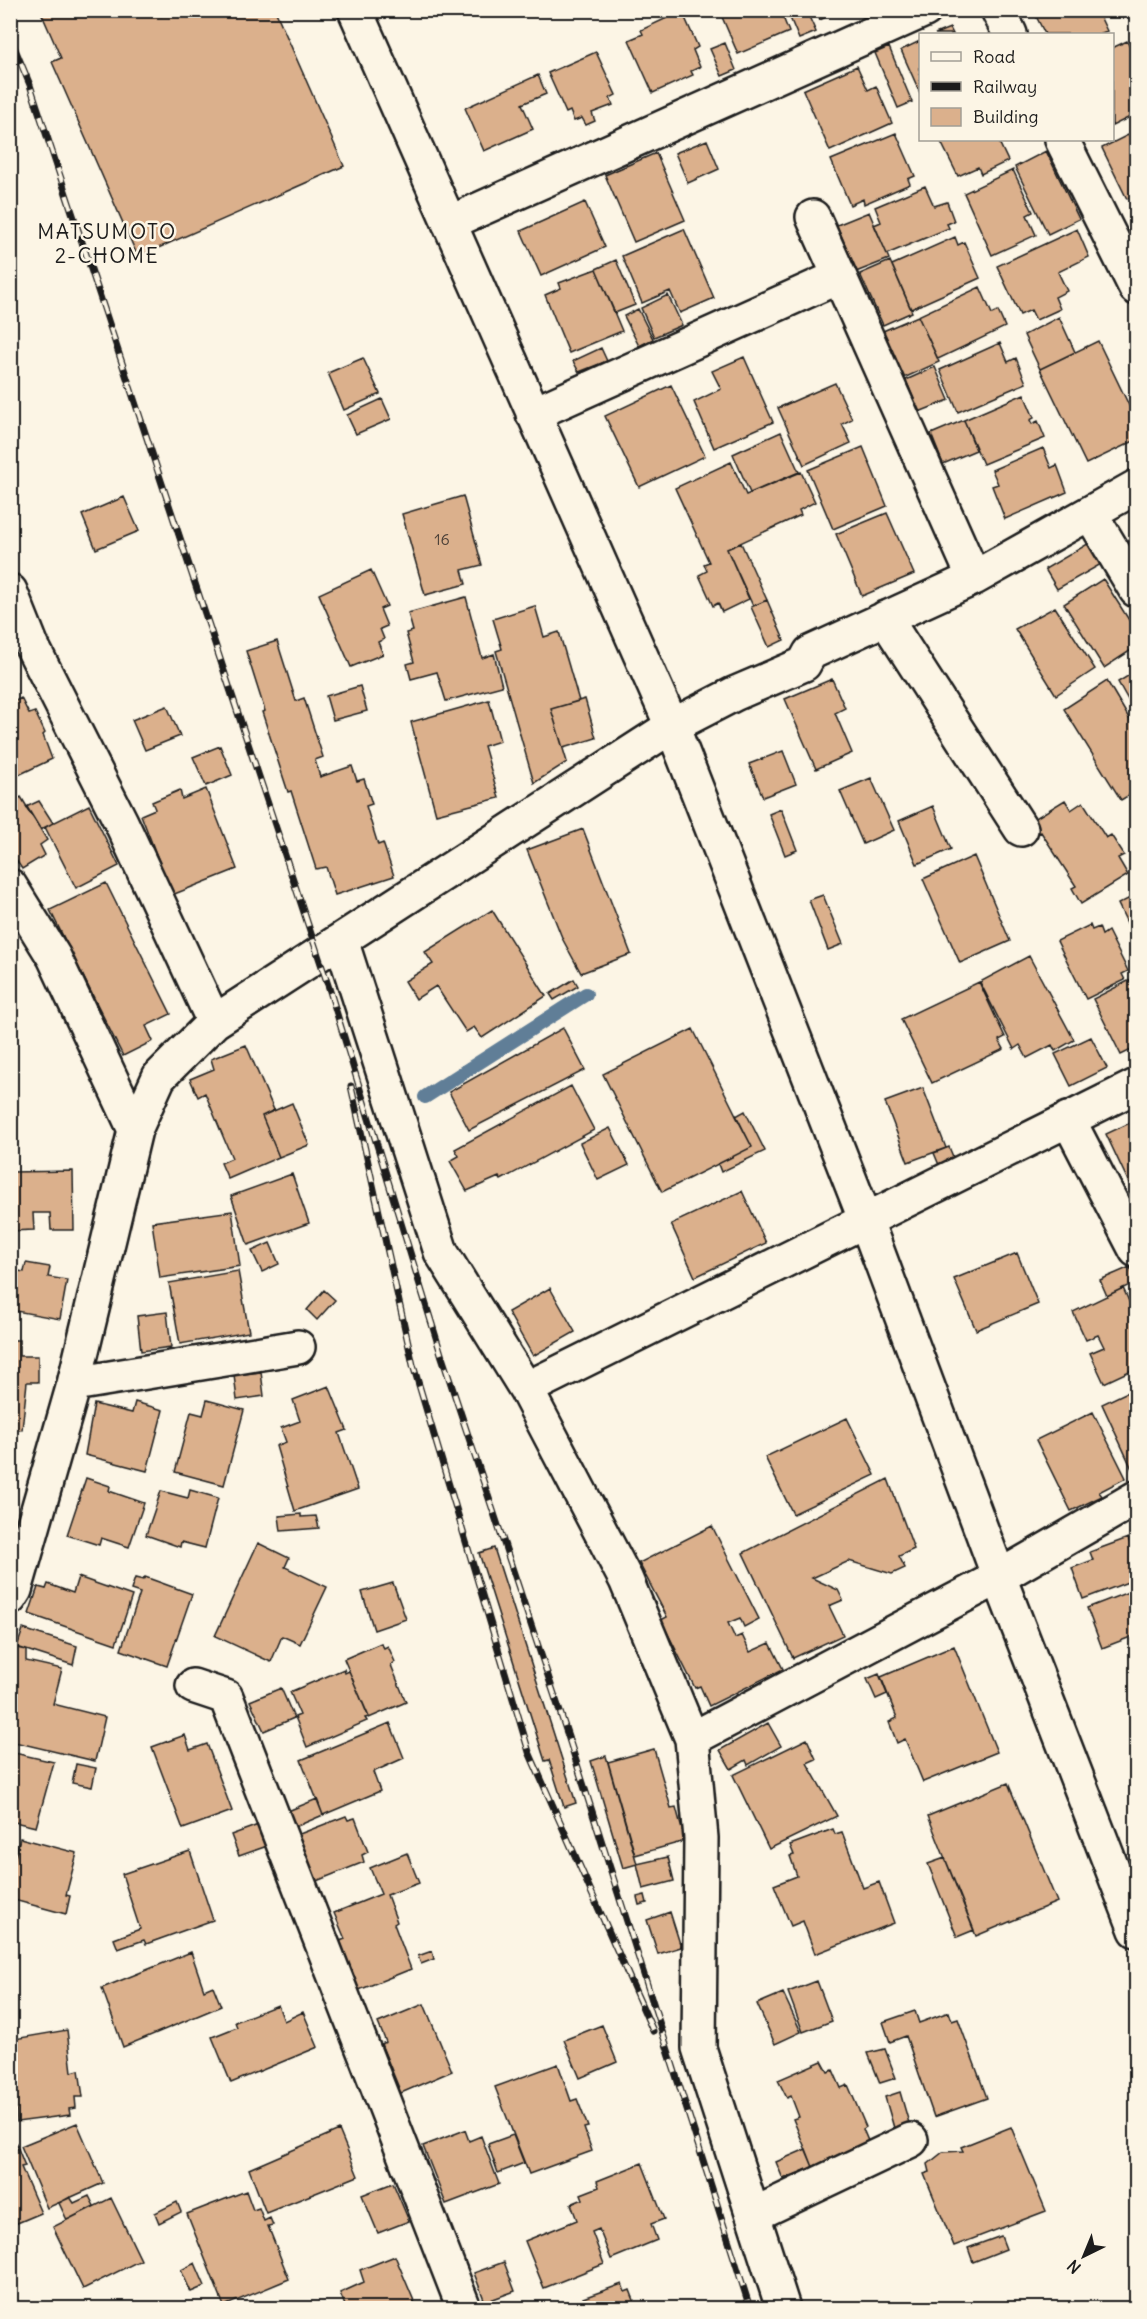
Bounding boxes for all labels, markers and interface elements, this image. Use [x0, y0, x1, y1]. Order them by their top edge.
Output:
legend [919, 33, 1114, 141]
text: Road [973, 45, 1016, 68]
text: Railway [973, 75, 1037, 98]
text: Building [973, 105, 1038, 128]
district label: MATSUMOTO 2-CHOME [37, 218, 177, 269]
house number: 16 [434, 529, 450, 549]
north arrow [1054, 2226, 1114, 2286]
text: N [1063, 2256, 1085, 2278]

